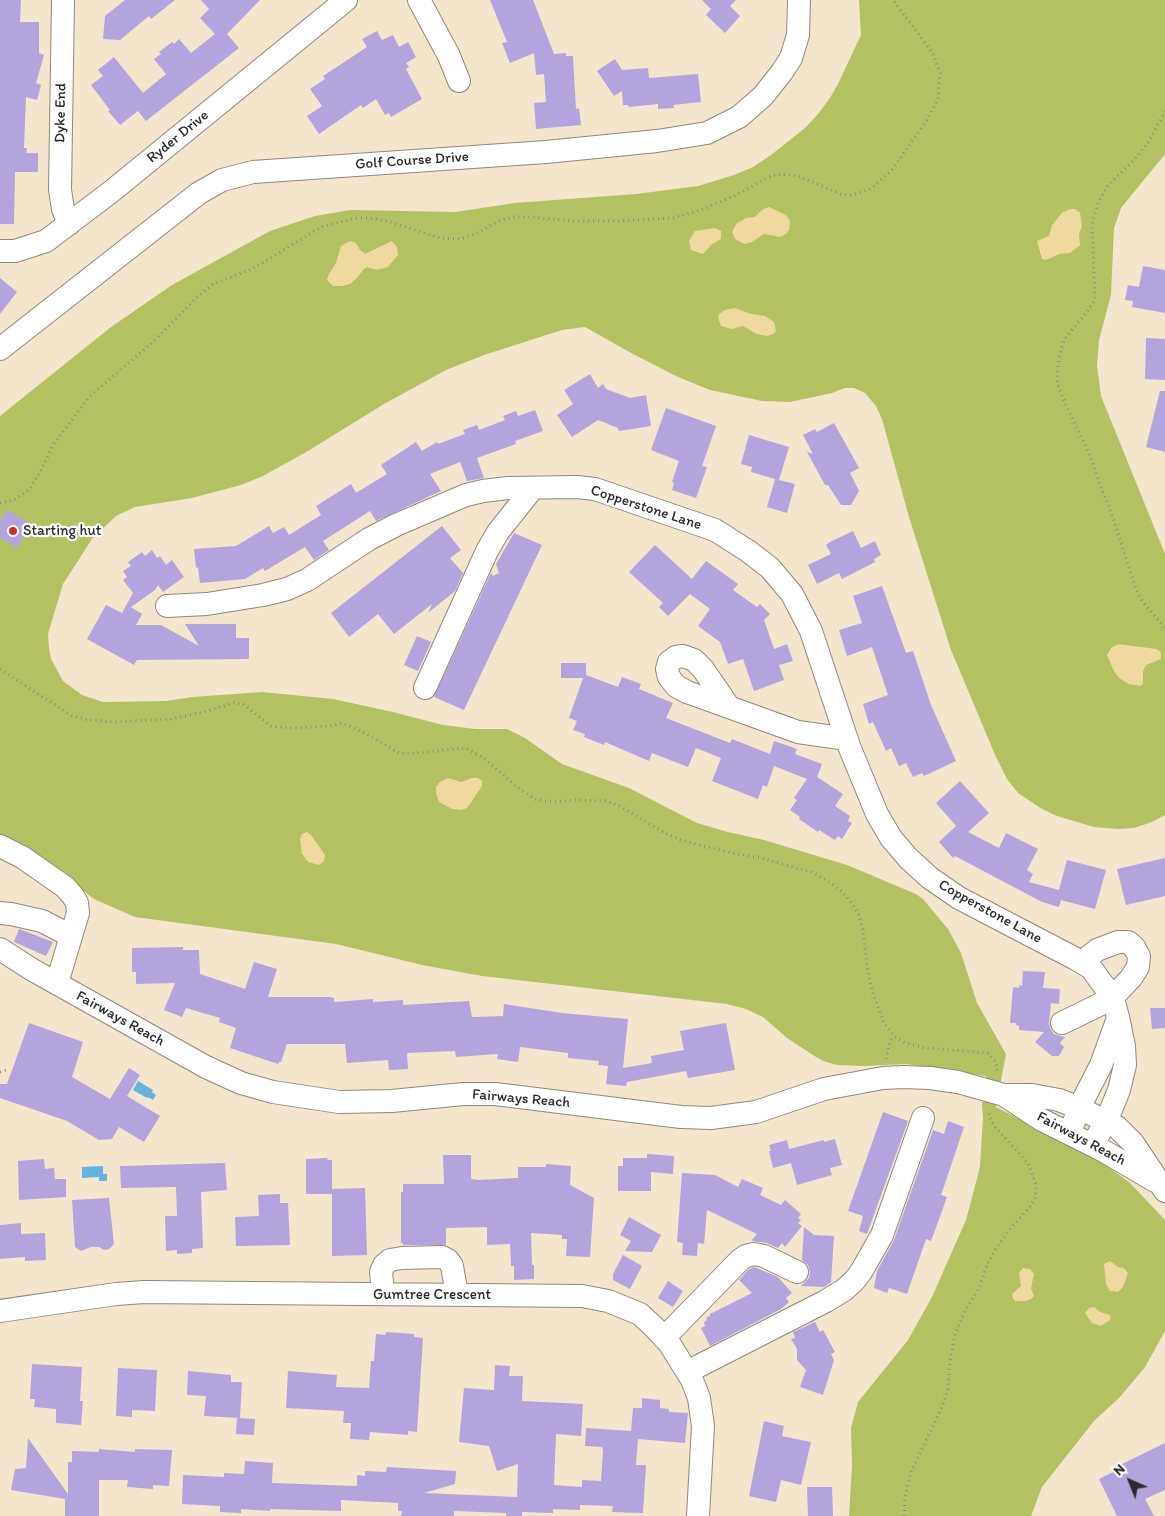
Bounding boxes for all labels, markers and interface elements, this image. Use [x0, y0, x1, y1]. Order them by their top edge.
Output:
street label: Dyke End [51, 83, 71, 143]
street label: Ryder Drive [143, 107, 213, 167]
street label: Golf Course Drive [355, 148, 469, 174]
street label: Copperstone Lane [588, 482, 704, 534]
place label: Starting hut [23, 522, 101, 540]
marker: Starting hut [7, 525, 19, 537]
street label: Copperstone Lane [935, 876, 1045, 948]
street label: Fairways Reach [73, 987, 167, 1051]
street label: Fairways Reach [471, 1086, 571, 1112]
street label: Fairways Reach [1033, 1108, 1129, 1170]
street label: Gumtree Crescent [373, 1286, 491, 1304]
north arrow [1105, 1456, 1155, 1506]
text: N [1110, 1460, 1129, 1479]

